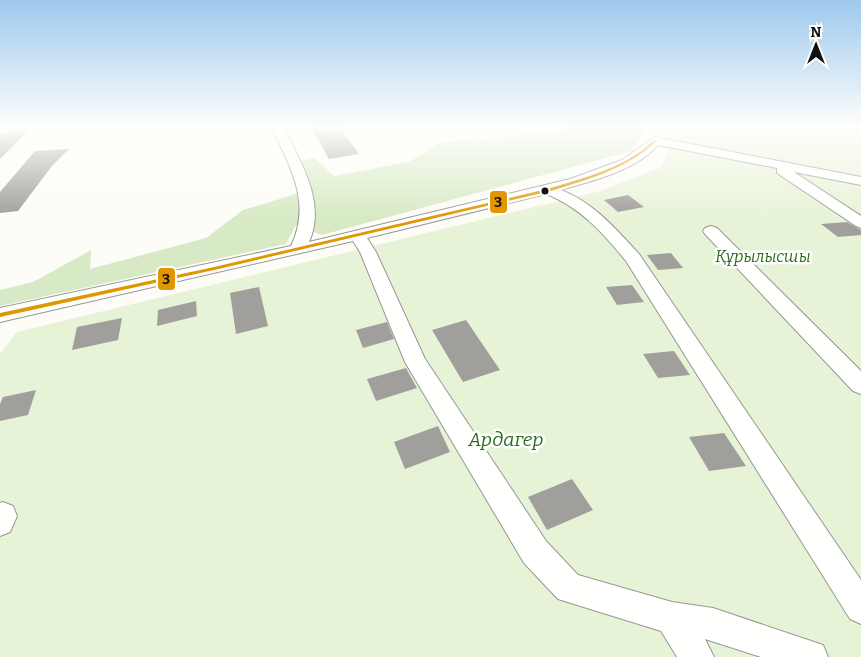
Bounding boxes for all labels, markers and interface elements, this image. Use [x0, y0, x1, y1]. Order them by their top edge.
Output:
north arrow [791, 20, 841, 70]
text: N [811, 24, 822, 41]
unlabelled marker [540, 186, 550, 196]
line badge: 3 [489, 190, 508, 214]
text: 3 [494, 194, 502, 211]
park label: Құрылысшы [715, 247, 811, 266]
line badge: 3 [157, 267, 176, 291]
text: 3 [162, 271, 170, 288]
park label: Ардагер [468, 428, 544, 451]

